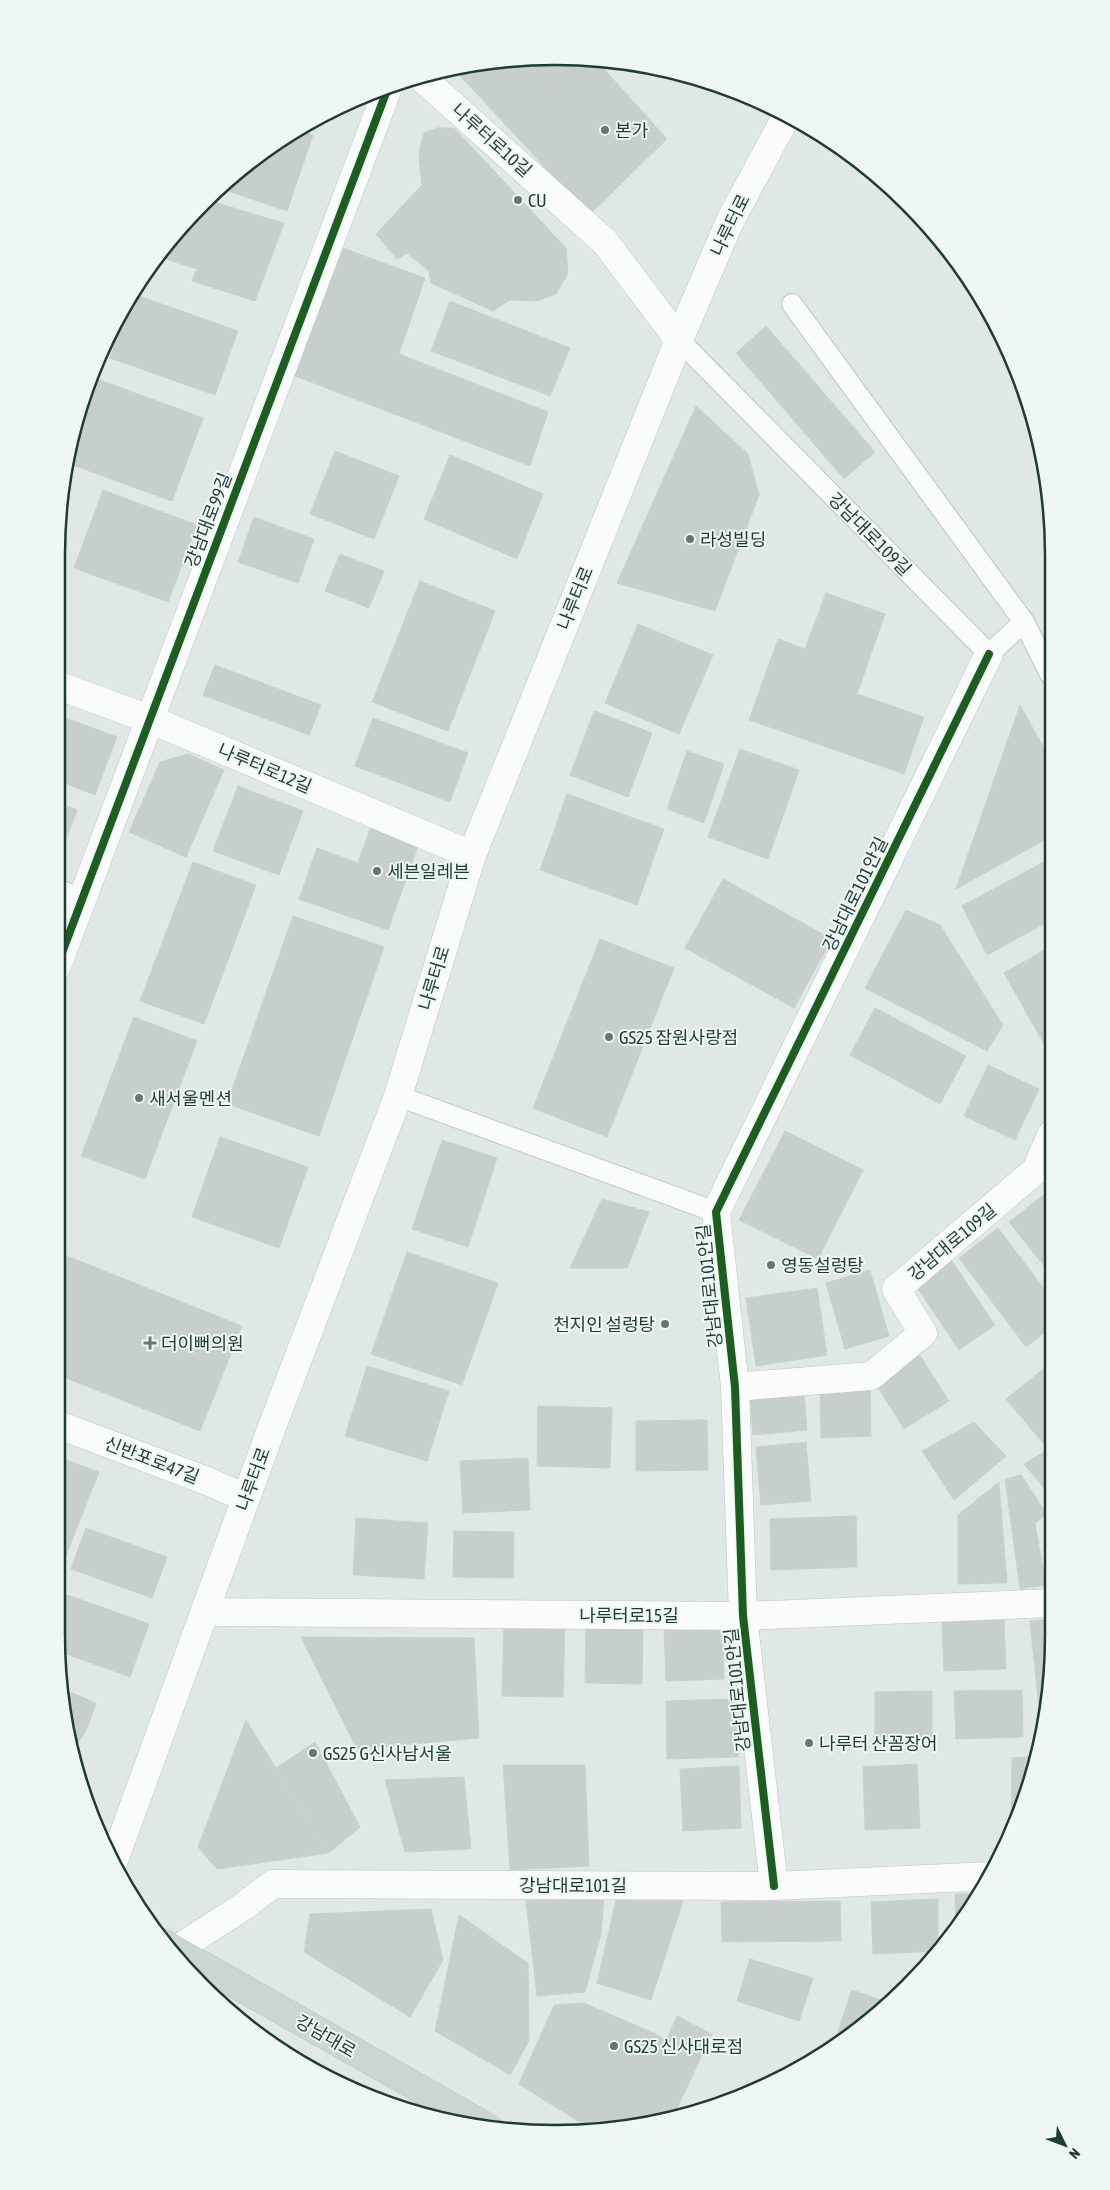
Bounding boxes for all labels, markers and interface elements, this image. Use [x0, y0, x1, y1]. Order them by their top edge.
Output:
street label: 나루터로10길 [448, 99, 536, 181]
place label: 본가 [615, 120, 649, 141]
marker: 본가 [599, 124, 611, 136]
place label: CU [528, 190, 547, 211]
street label: 나루터로 [706, 191, 754, 259]
marker: CU [512, 194, 524, 206]
street label: 강남대로99길 [180, 470, 236, 570]
street label: 강남대로109길 [824, 488, 916, 580]
place label: 라성빌딩 [700, 529, 766, 550]
marker: 라성빌딩 [684, 533, 696, 545]
street label: 나루터로 [553, 563, 597, 633]
street label: 나루터로12길 [215, 739, 315, 797]
street label: 강남대로101안길 [818, 833, 892, 955]
place label: 세븐일레븐 [387, 861, 470, 882]
marker: 세븐일레븐 [371, 865, 383, 877]
street label: 나루터로 [414, 943, 454, 1013]
place label: GS25 잠원사랑점 [619, 1027, 738, 1048]
marker: GS25 잠원사랑점 [603, 1031, 615, 1043]
place label: 새서울멘션 [149, 1088, 232, 1109]
marker: 새서울멘션 [133, 1092, 145, 1104]
street label: 강남대로109길 [904, 1199, 1000, 1285]
street label: 강남대로101안길 [692, 1223, 726, 1349]
place label: 영동설렁탕 [781, 1255, 864, 1276]
marker: 영동설렁탕 [765, 1259, 777, 1271]
place label: 천지인 설렁탕 [553, 1314, 655, 1335]
marker: 천지인 설렁탕 [659, 1318, 671, 1330]
place label: 더이뻐의원 [161, 1333, 244, 1354]
marker: 더이뻐의원 [143, 1336, 157, 1350]
street label: 신반포로47길 [102, 1432, 202, 1488]
street label: 나루터로 [232, 1444, 274, 1514]
street label: 나루터로15길 [579, 1605, 679, 1626]
street label: 강남대로101안길 [720, 1627, 754, 1753]
place label: 나루터 산꼼장어 [819, 1733, 937, 1754]
marker: 나루터 산꼼장어 [803, 1737, 815, 1749]
place label: GS25 G신사남서울 [323, 1743, 452, 1764]
marker: GS25 G신사남서울 [307, 1747, 319, 1759]
street label: 강남대로101길 [519, 1875, 627, 1896]
street label: 강남대로 [292, 2010, 360, 2062]
place label: GS25 신사대로점 [624, 2036, 743, 2057]
marker: GS25 신사대로점 [608, 2040, 620, 2052]
north arrow [1040, 2120, 1090, 2170]
text: N [1066, 2145, 1083, 2162]

